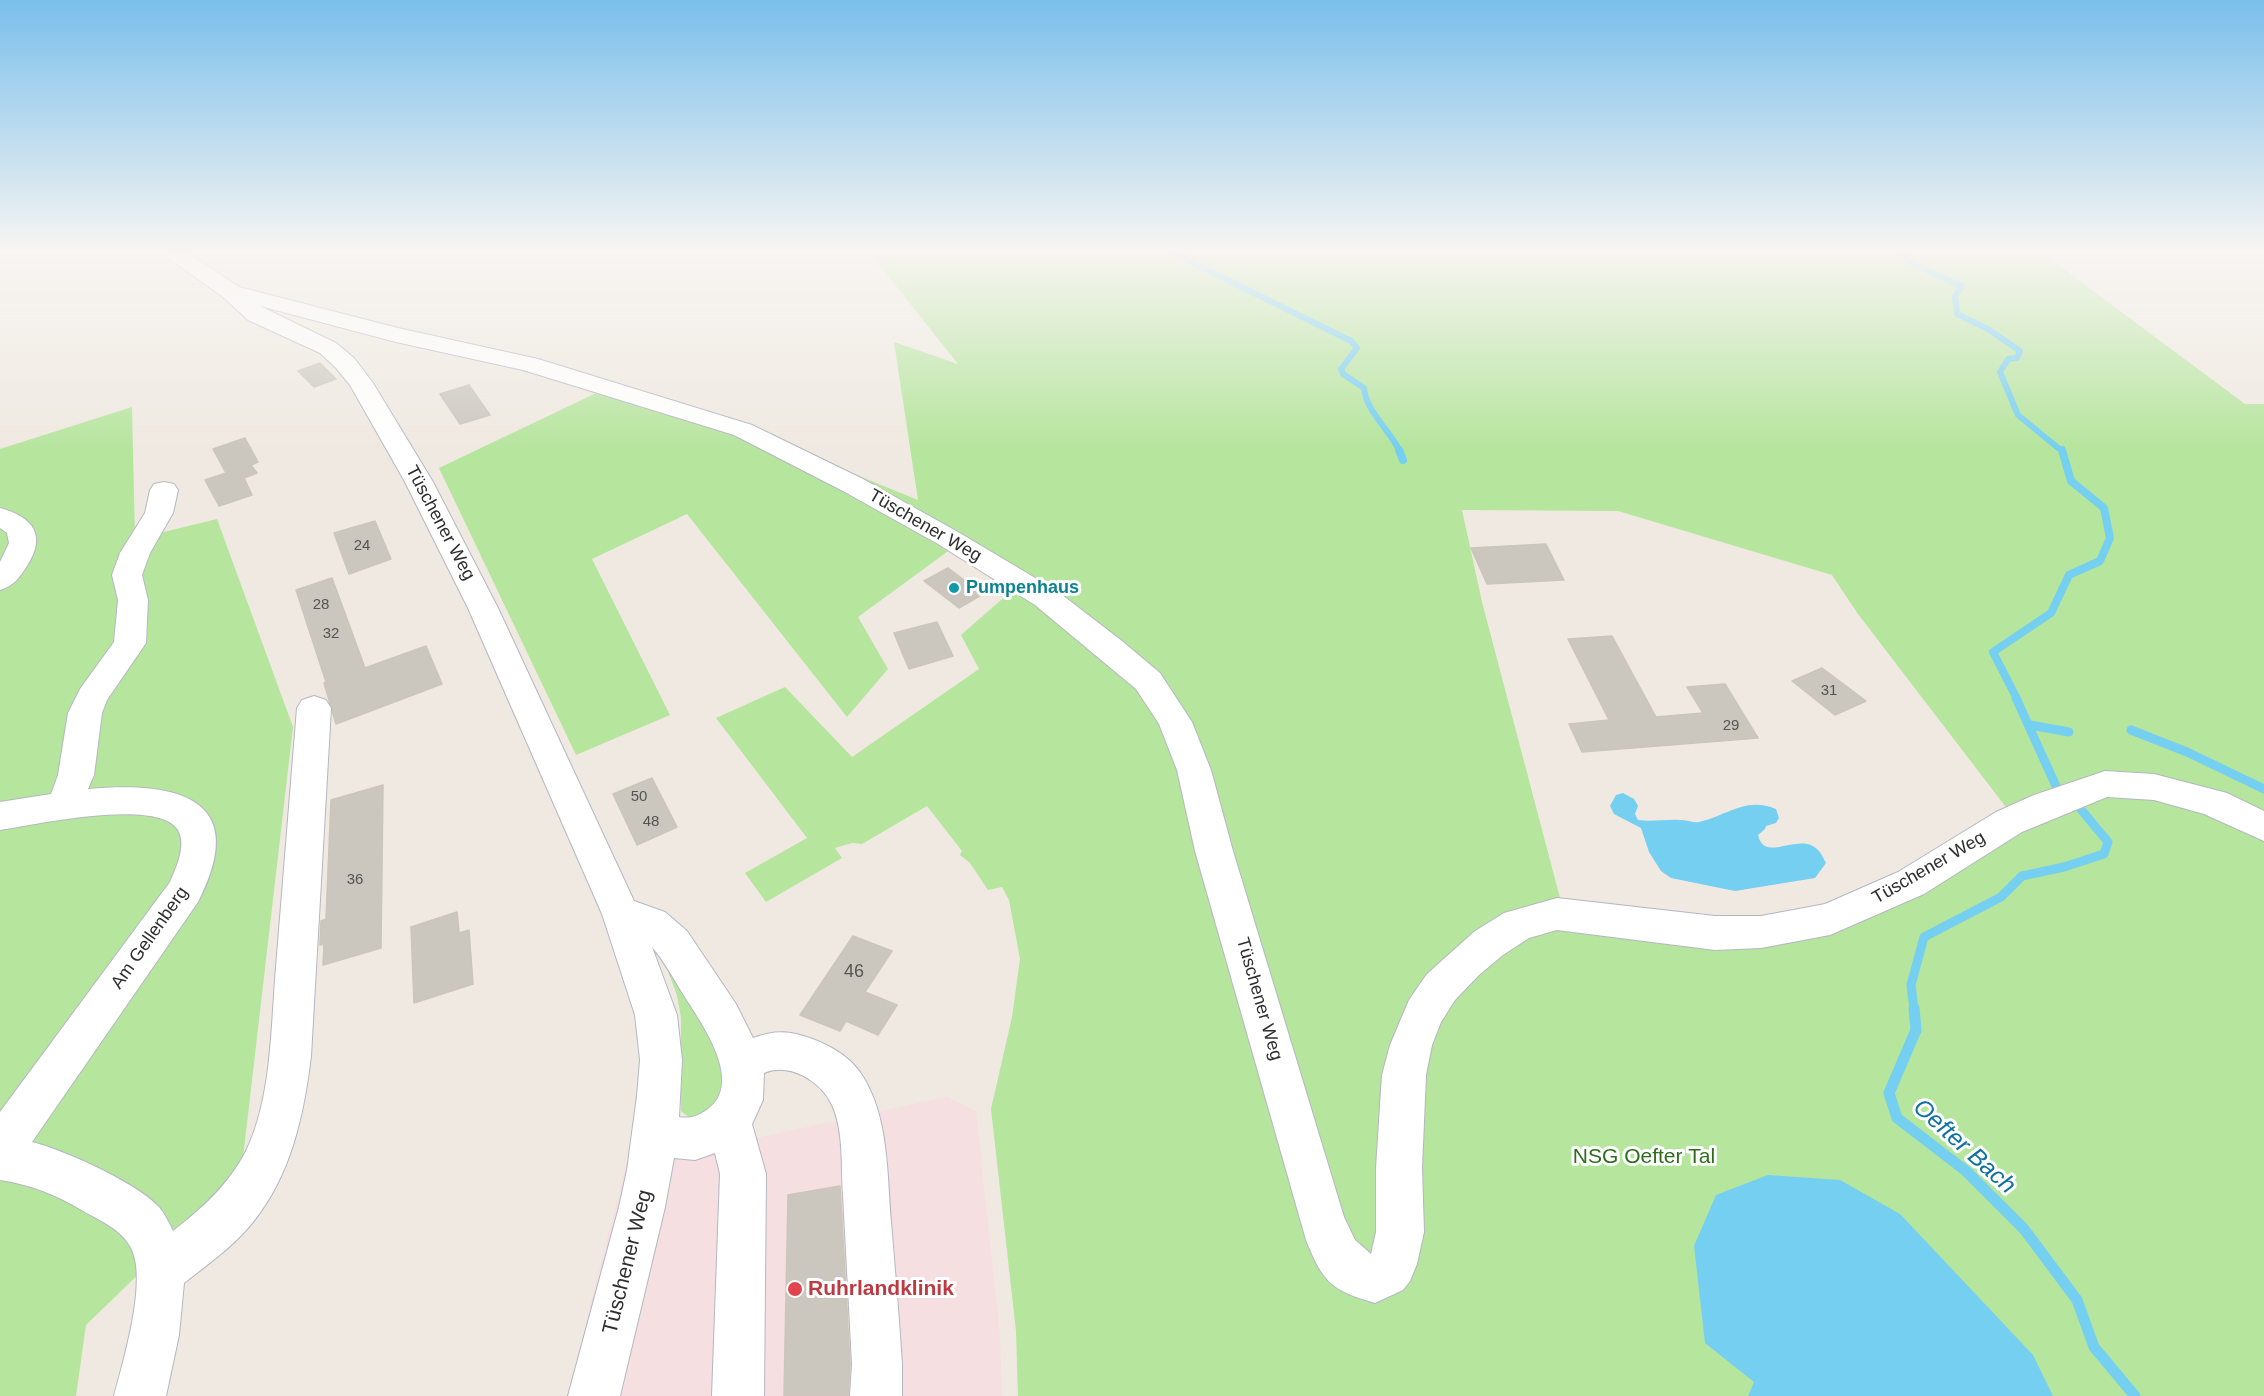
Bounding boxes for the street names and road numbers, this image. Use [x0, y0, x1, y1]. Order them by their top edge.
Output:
street label: Tüschener Weg [401, 462, 479, 584]
street label: Tüschener Weg [865, 485, 985, 567]
street label: Tüschener Weg [1869, 827, 1989, 909]
street label: Am Gellenberg [107, 883, 193, 993]
street label: Tüschener Weg [1231, 935, 1287, 1063]
street label: Tüschener Weg [598, 1187, 658, 1337]

